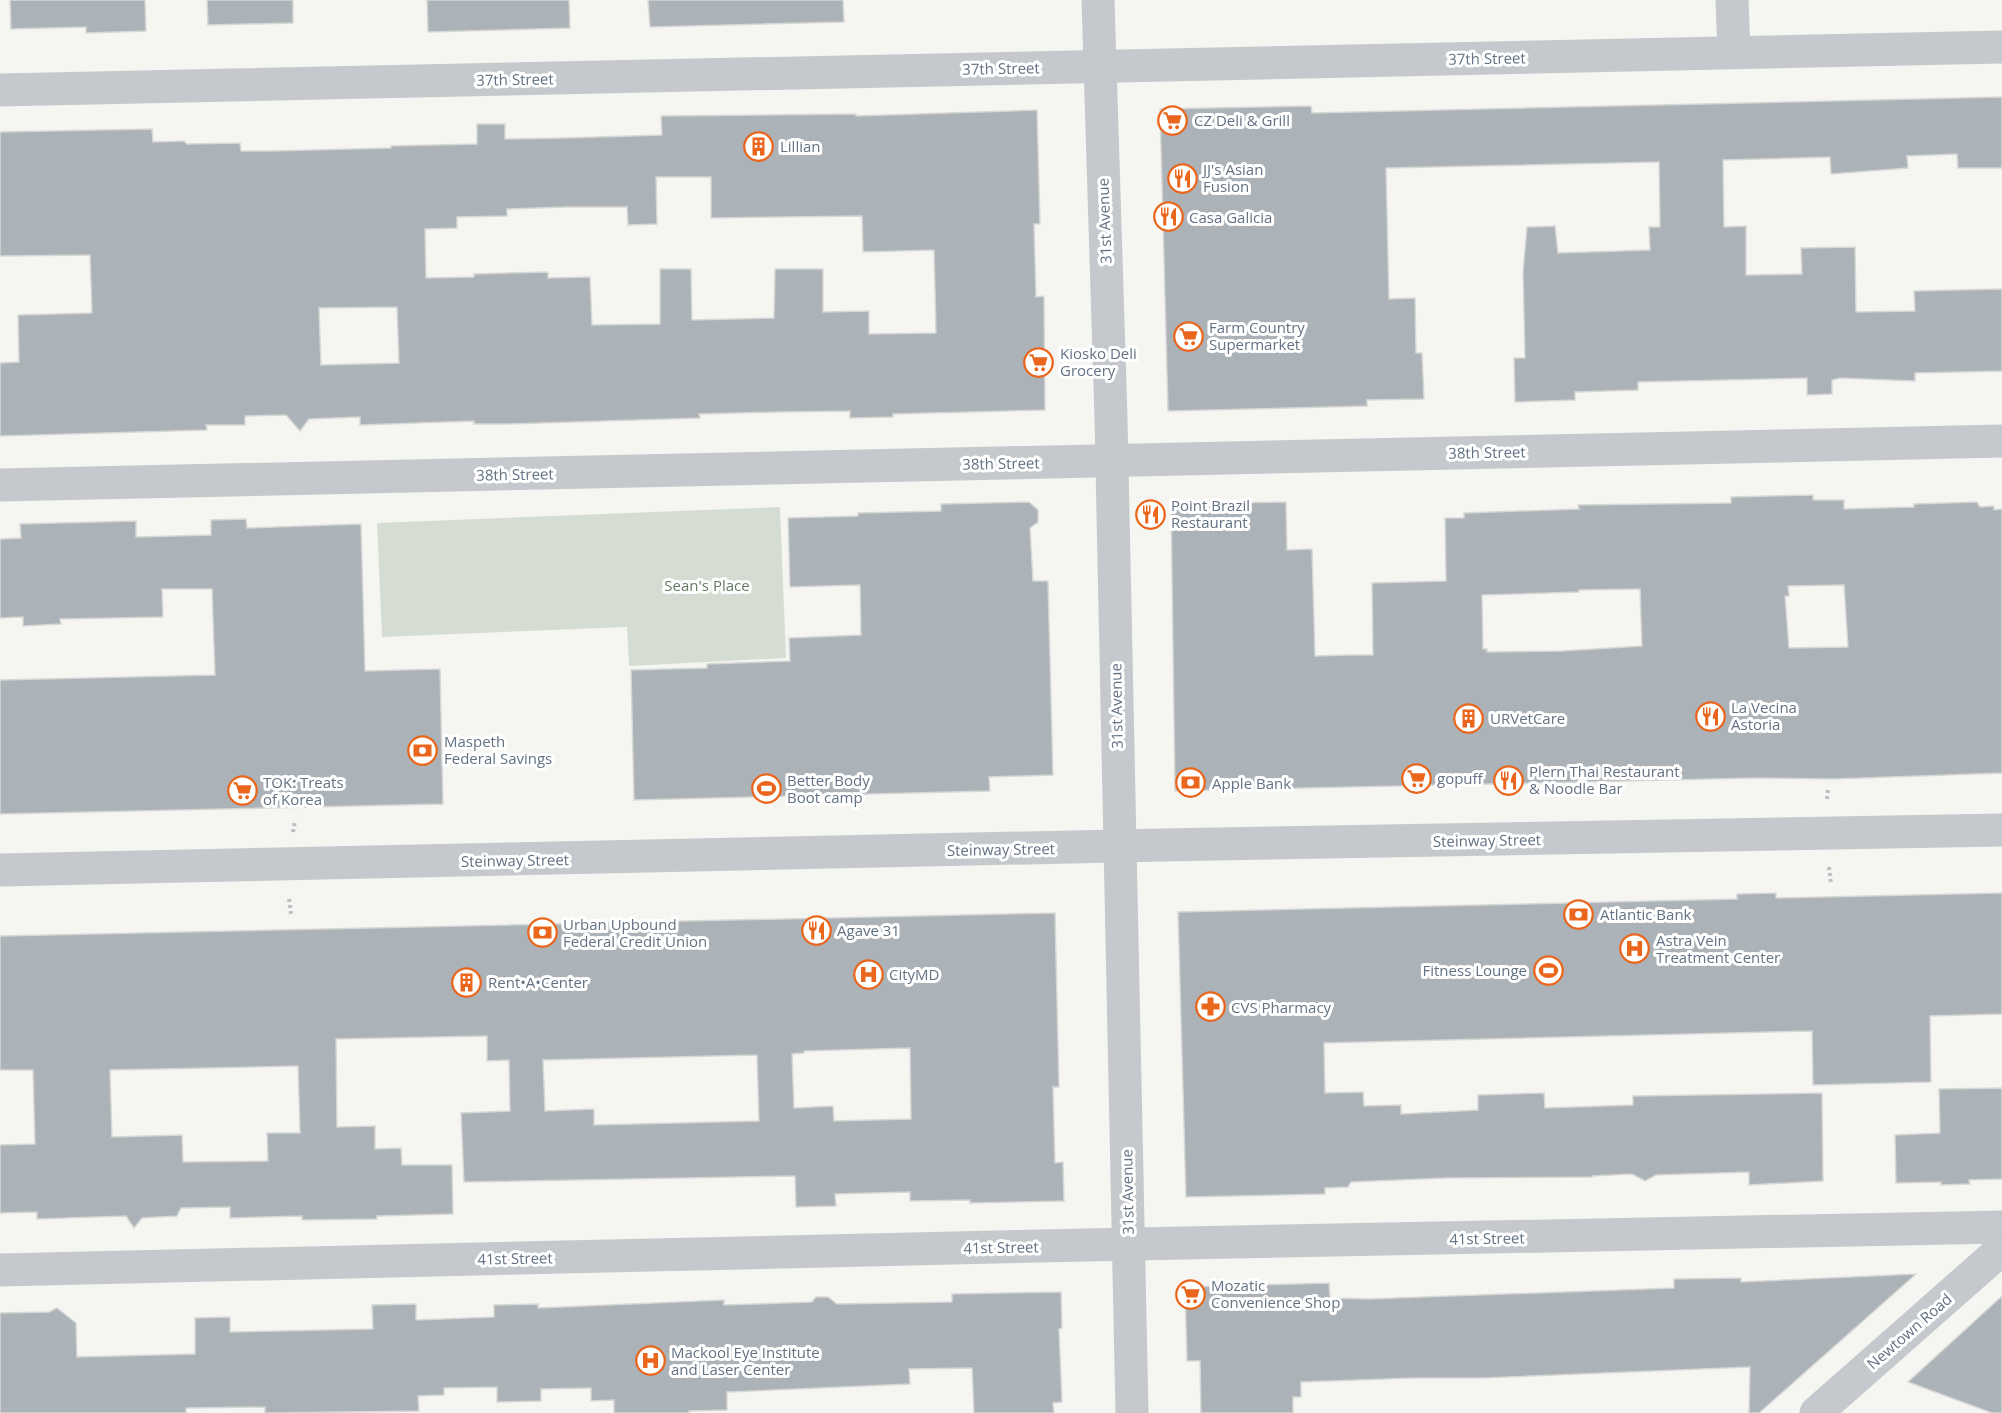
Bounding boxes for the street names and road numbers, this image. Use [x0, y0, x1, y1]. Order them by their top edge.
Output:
street label: 37th Street [1448, 47, 1526, 69]
street label: 37th Street [962, 57, 1040, 79]
street label: 37th Street [476, 68, 554, 90]
street label: 31st Avenue [1093, 178, 1115, 264]
street label: 38th Street [1448, 441, 1526, 463]
street label: 38th Street [962, 452, 1040, 474]
street label: 38th Street [476, 463, 554, 485]
street label: 31st Avenue [1105, 663, 1127, 749]
street label: Steinway Street [1433, 829, 1541, 851]
street label: Steinway Street [947, 838, 1055, 860]
street label: Steinway Street [461, 849, 569, 871]
street label: 31st Avenue [1116, 1149, 1138, 1235]
street label: 41st Street [1449, 1227, 1525, 1249]
street label: 41st Street [963, 1236, 1039, 1258]
street label: 41st Street [477, 1247, 553, 1269]
street label: Newtown Road [1862, 1289, 1956, 1373]

